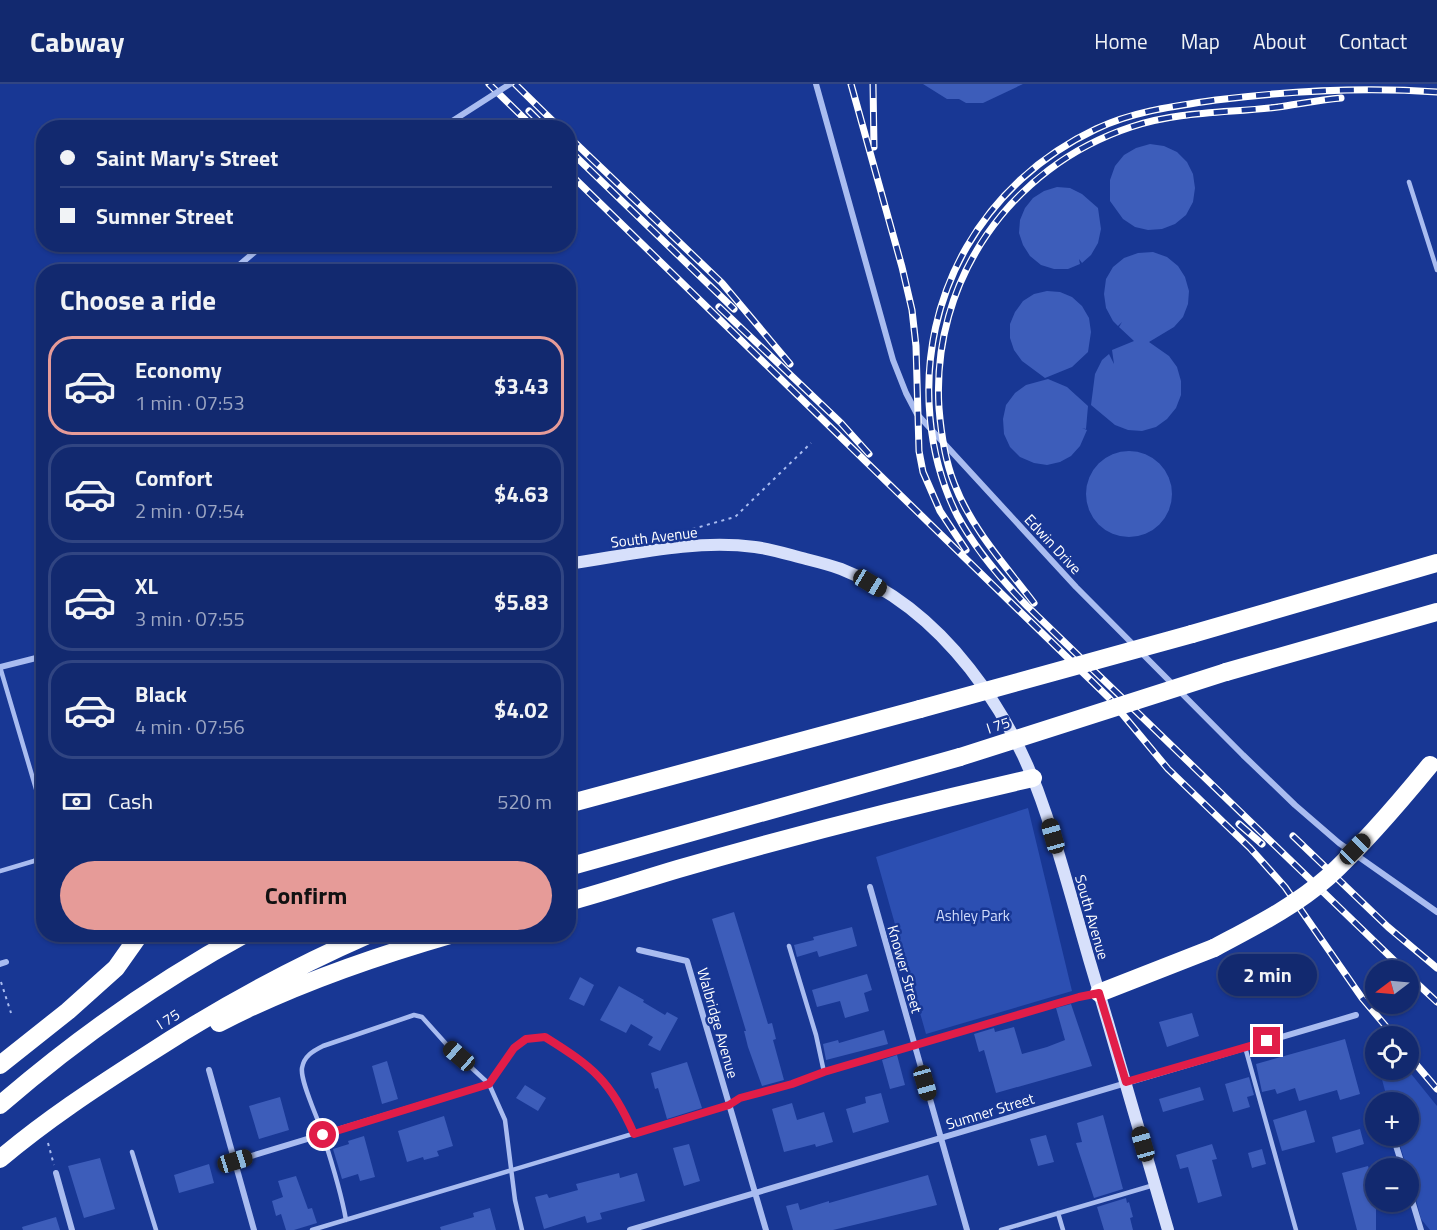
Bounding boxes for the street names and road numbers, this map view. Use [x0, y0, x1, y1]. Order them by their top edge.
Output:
street label: Edwin Drive [1019, 509, 1087, 579]
street label: South Avenue [609, 520, 699, 554]
street label: I 75 [983, 710, 1013, 740]
street label: South Avenue [1069, 872, 1115, 962]
street label: Knower Street [881, 922, 929, 1016]
street label: Walbridge Avenue [691, 965, 745, 1081]
street label: I 75 [152, 1003, 184, 1035]
street label: Sumner Street [943, 1086, 1038, 1135]

